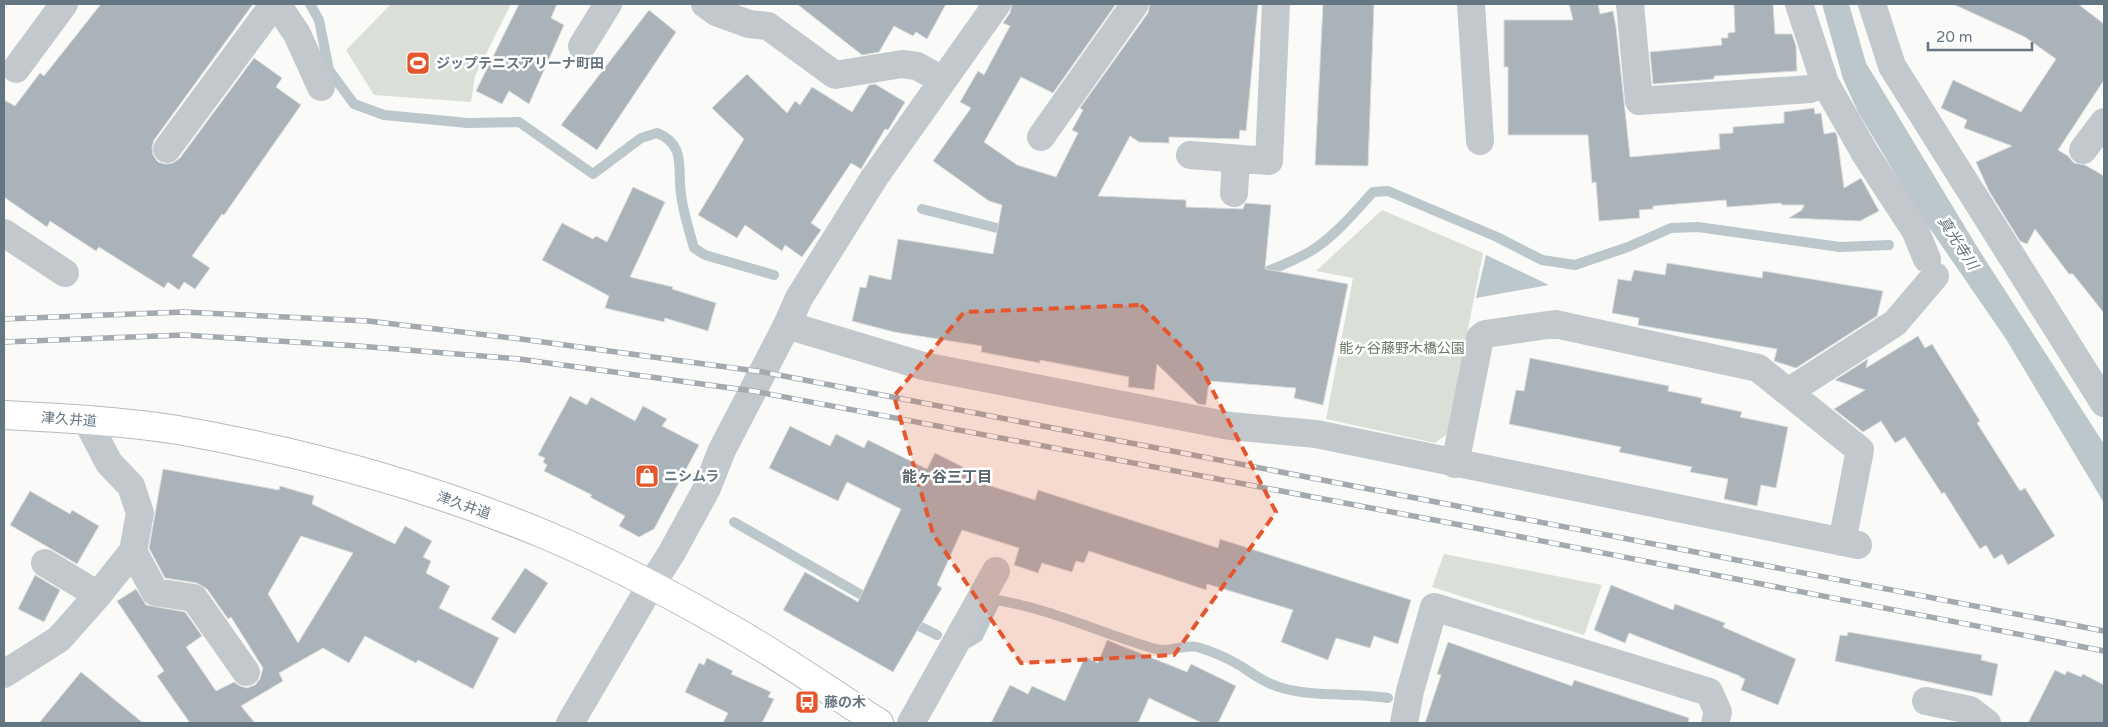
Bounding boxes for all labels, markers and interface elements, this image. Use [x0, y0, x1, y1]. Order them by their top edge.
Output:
scale bar [1928, 20, 2032, 52]
text: 20 m [1936, 28, 1973, 46]
sports icon: ジップテニスアリーナ町田 [405, 50, 431, 76]
place label: ジップテニスアリーナ町田 [436, 55, 604, 72]
water label: 真光寺川 [1934, 213, 1983, 275]
park label: 能ヶ谷藤野木橋公園 [1339, 340, 1465, 357]
street label: 津久井道 [40, 409, 97, 430]
shop icon: ニシムラ [634, 463, 660, 489]
place label: ニシムラ [664, 468, 719, 485]
district label: 能ヶ谷三丁目 [902, 468, 992, 486]
street label: 津久井道 [435, 488, 493, 523]
bus stop icon: 藤の木 [794, 689, 820, 715]
place label: 藤の木 [824, 694, 866, 711]

